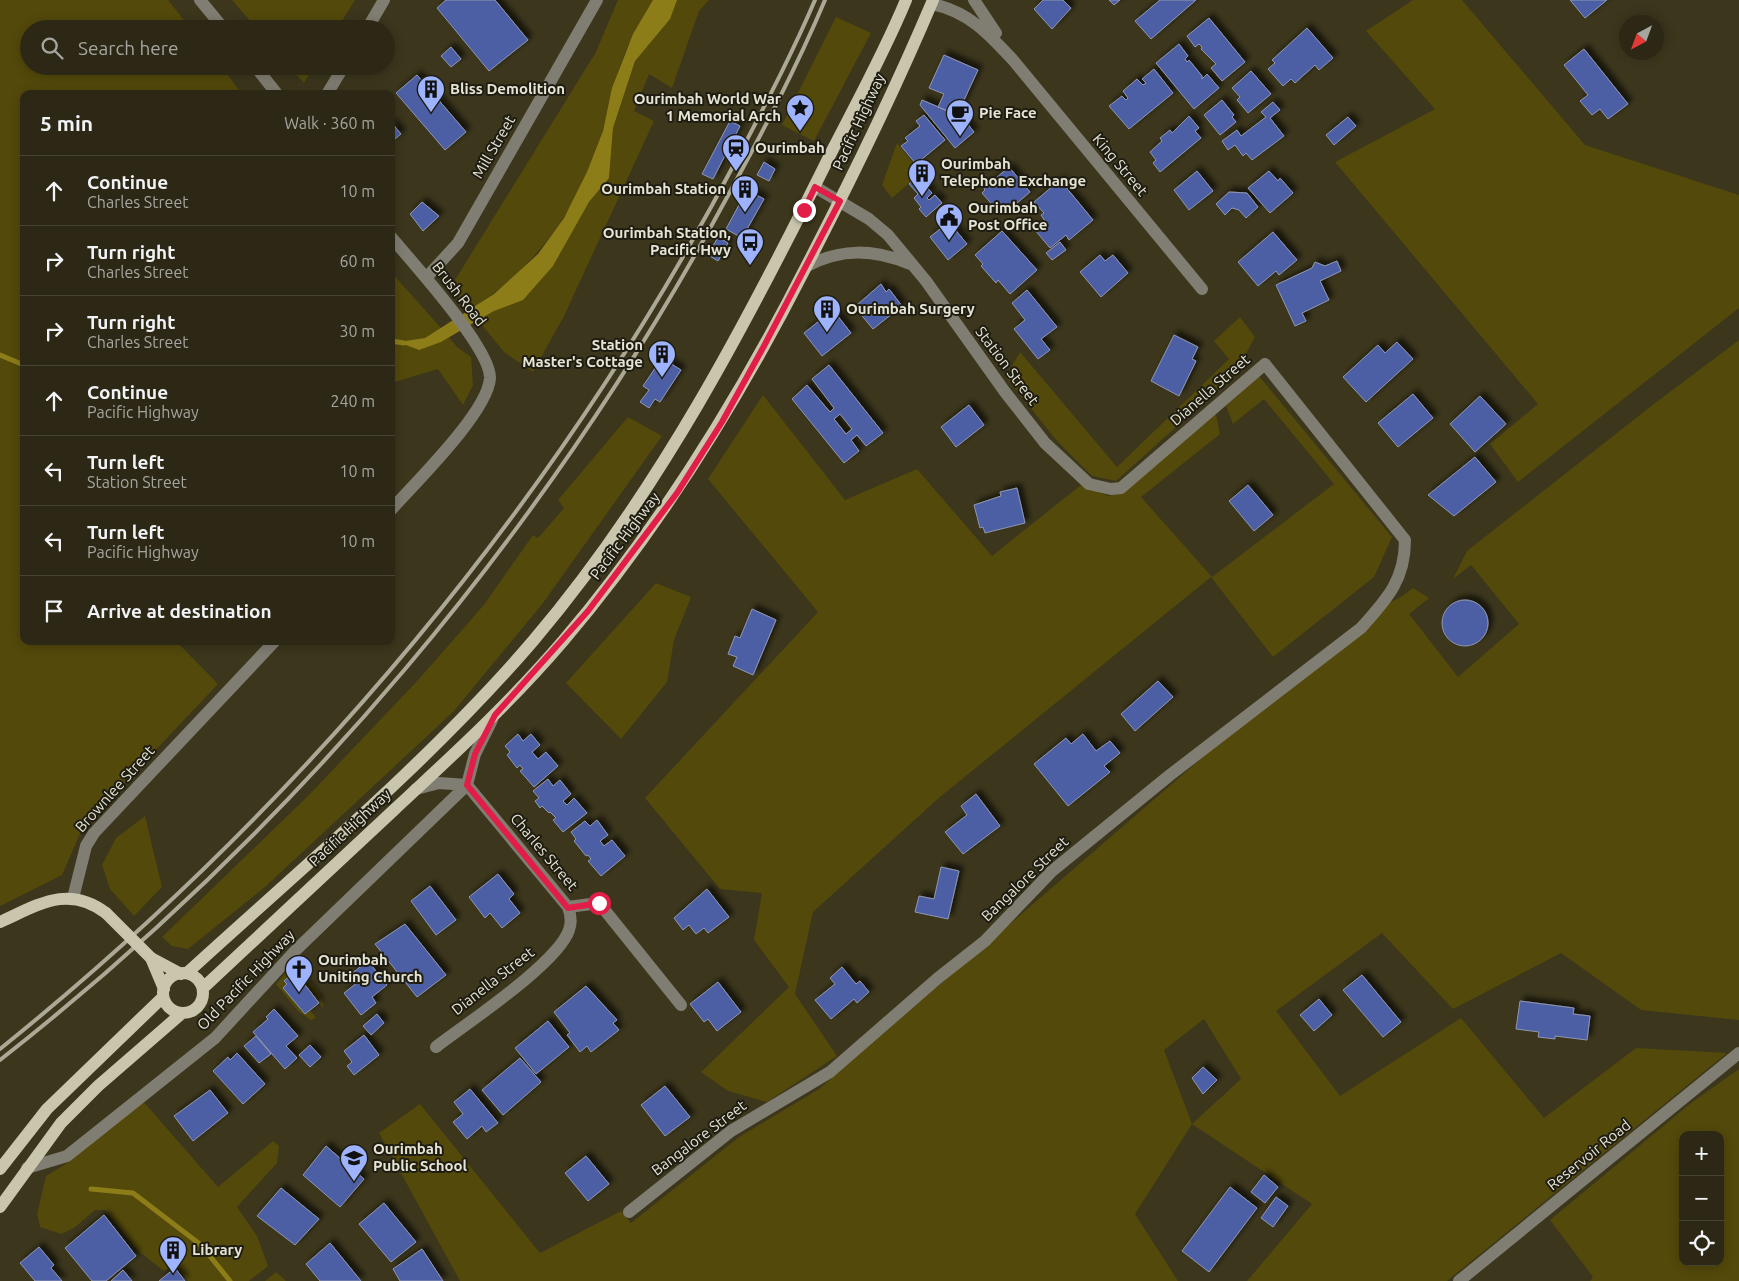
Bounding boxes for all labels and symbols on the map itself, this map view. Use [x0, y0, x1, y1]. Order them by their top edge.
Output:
north arrow [1619, 15, 1664, 60]
street label: Pacific Highway [829, 71, 888, 173]
building icon: Bliss Demolition [416, 74, 446, 113]
place label: Bliss Demolition [450, 80, 565, 97]
place label: Ourimbah World War 1 Memorial Arch [634, 90, 782, 124]
place icon: Ourimbah World War 1 Memorial Arch [785, 93, 815, 132]
cafe icon: Pie Face [945, 98, 975, 137]
place label: Pie Face [979, 104, 1037, 121]
street label: Mill Street [469, 112, 518, 181]
street label: King Street [1090, 130, 1151, 199]
station icon: Ourimbah [721, 133, 751, 172]
place label: Ourimbah [755, 139, 825, 156]
place label: Ourimbah Telephone Exchange [941, 155, 1086, 189]
building icon: Ourimbah Telephone Exchange [907, 158, 937, 197]
building icon: Ourimbah Station [730, 174, 760, 213]
place label: Ourimbah Station [601, 180, 726, 197]
route end [793, 199, 816, 222]
place label: Ourimbah Post Office [968, 199, 1047, 233]
public building icon: Ourimbah Post Office [934, 202, 964, 241]
place label: Ourimbah Station, Pacific Hwy [603, 224, 731, 258]
bus stop icon: Ourimbah Station, Pacific Hwy [735, 227, 765, 266]
street label: Brush Road [429, 258, 490, 329]
building icon: Ourimbah Surgery [812, 294, 842, 333]
place label: Ourimbah Surgery [846, 300, 975, 317]
street label: Station Street [972, 323, 1042, 408]
place label: Station Master's Cottage [522, 336, 643, 370]
building icon: Station Master's Cottage [647, 339, 677, 378]
street label: Dianella Street [1166, 350, 1253, 429]
street label: Pacific Highway [586, 489, 663, 583]
street label: Brownlee Street [72, 742, 158, 835]
street label: Pacific Highway [306, 786, 394, 870]
street label: Charles Street [507, 810, 582, 894]
street label: Bangalore Street [978, 833, 1072, 924]
route start [588, 892, 611, 915]
street label: Old Pacific Highway [193, 926, 298, 1033]
street label: Dianella Street [448, 943, 537, 1018]
place label: Ourimbah Uniting Church [318, 951, 423, 985]
church icon: Ourimbah Uniting Church [284, 954, 314, 993]
street label: Bangalore Street [648, 1096, 749, 1179]
street label: Reservoir Road [1544, 1116, 1634, 1193]
place label: Ourimbah Public School [373, 1140, 468, 1174]
school or university icon: Ourimbah Public School [339, 1143, 369, 1182]
building icon: Library [158, 1235, 188, 1274]
place label: Library [192, 1241, 242, 1258]

